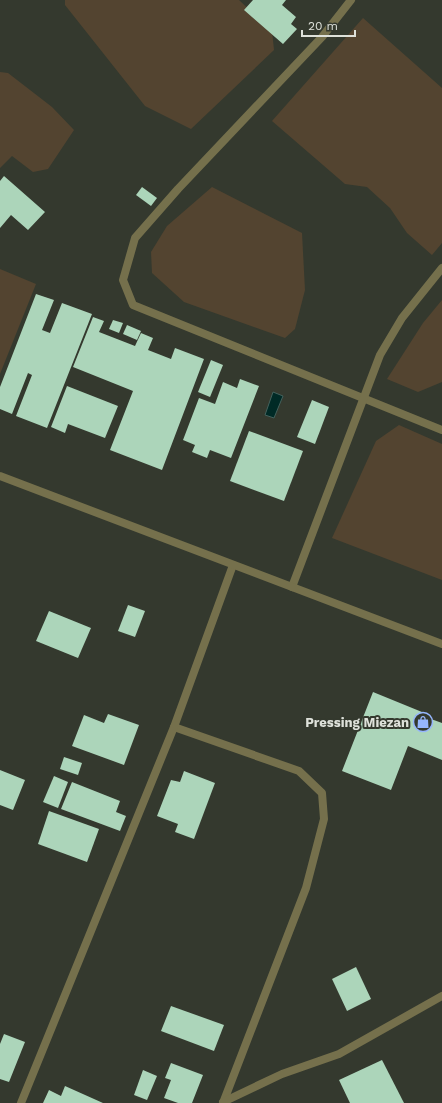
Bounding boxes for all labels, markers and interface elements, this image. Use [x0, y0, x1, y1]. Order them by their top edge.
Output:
scale bar [302, 12, 355, 38]
text: 20 m [308, 19, 338, 33]
shop icon: Pressing Miezan [412, 711, 434, 733]
place label: Pressing Miezan [305, 715, 409, 730]

